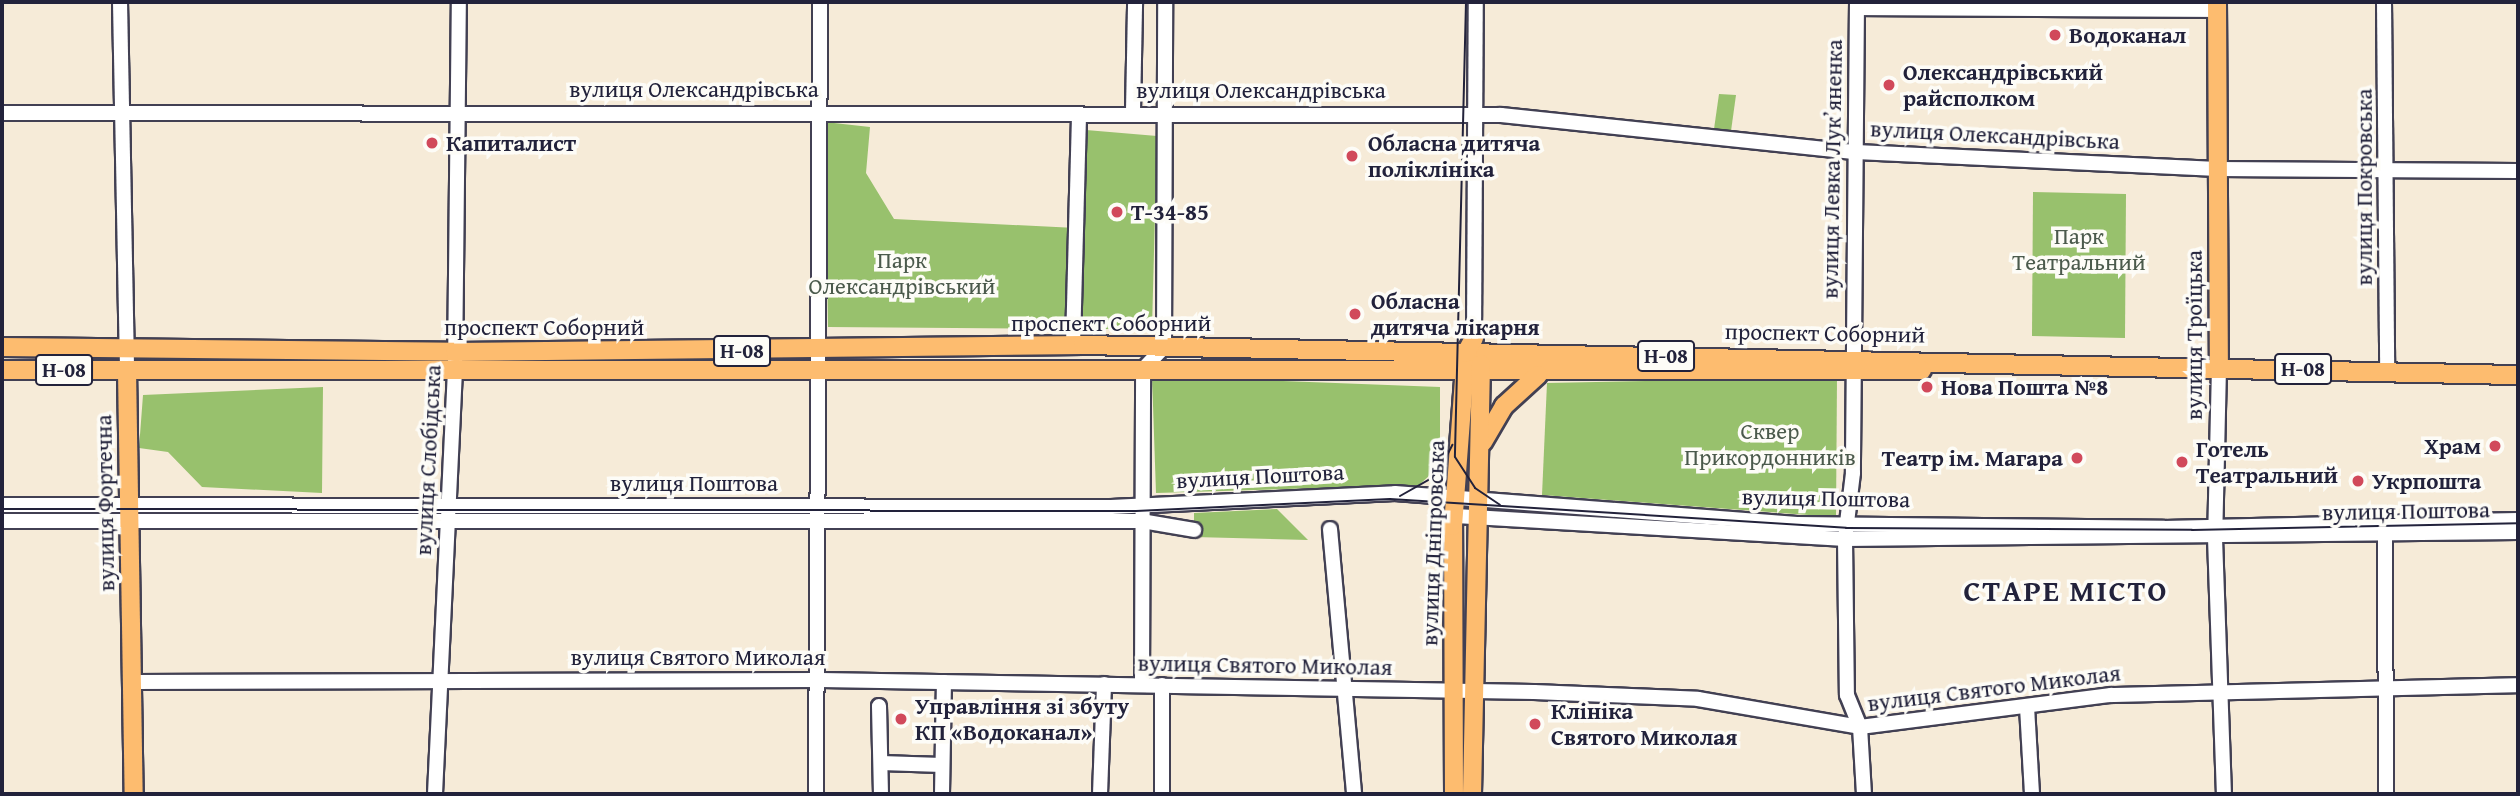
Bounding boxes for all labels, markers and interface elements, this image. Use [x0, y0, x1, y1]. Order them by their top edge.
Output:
place label: Водоканал [2069, 21, 2186, 49]
marker: Водоканал [2047, 27, 2063, 43]
street label: вулиця Левка Лукʼяненка [1816, 39, 1848, 299]
place label: Олександрівський райсполком [1903, 58, 2103, 112]
street label: вулиця Олександрівська [569, 75, 819, 103]
street label: вулиця Олександрівська [1136, 76, 1386, 104]
marker: Олександрівський райсполком [1881, 77, 1897, 93]
street label: вулиця Покровська [2350, 88, 2378, 286]
street label: вулиця Олександрівська [1870, 115, 2120, 155]
place label: Капиталист [446, 129, 576, 157]
place label: Обласна дитяча поліклініка [1368, 129, 1540, 183]
marker: Капиталист [424, 135, 440, 151]
marker: Обласна дитяча поліклініка [1342, 146, 1362, 166]
place label: Т-34-85 [1131, 198, 1209, 226]
marker: Т-34-85 [1109, 204, 1125, 220]
park label: Парк Театральний [2012, 222, 2146, 276]
park label: Парк Олександрівський [809, 246, 995, 300]
street label: вулиця Троїцька [2180, 250, 2208, 420]
place label: Обласна дитяча лікарня [1371, 287, 1540, 341]
marker: Обласна дитяча лікарня [1345, 304, 1365, 324]
street label: проспект Соборний [1011, 309, 1211, 337]
street label: проспект Соборний [444, 313, 644, 341]
street label: проспект Соборний [1725, 317, 1925, 349]
road number: Н-08 [712, 334, 772, 368]
road number: Н-08 [1636, 338, 1696, 374]
road number: Н-08 [34, 352, 94, 388]
road number: Н-08 [2273, 352, 2333, 386]
street label: вулиця Слобідська [409, 364, 447, 556]
place label: Нова Пошта №8 [1941, 373, 2108, 401]
marker: Нова Пошта №8 [1919, 379, 1935, 395]
street label: вулиця Фортечна [90, 414, 120, 592]
park label: Сквер Прикордонників [1684, 417, 1856, 471]
place label: Храм [2424, 432, 2481, 460]
place label: Готель Театральний [2196, 435, 2338, 489]
marker: Храм [2487, 438, 2503, 454]
street label: вулиця Дніпровська [1416, 440, 1450, 646]
place label: Театр ім. Магара [1882, 444, 2063, 472]
marker: Театр ім. Магара [2069, 450, 2085, 466]
marker: Готель Театральний [2174, 454, 2190, 470]
street label: вулиця Поштова [1175, 458, 1345, 494]
place label: Укрпошта [2372, 467, 2481, 495]
street label: вулиця Поштова [610, 469, 778, 497]
marker: Укрпошта [2350, 473, 2366, 489]
street label: вулиця Поштова [1742, 483, 1910, 513]
street label: вулиця Поштова [2322, 496, 2490, 526]
district label: СТАРЕ МІСТО [1965, 572, 2167, 608]
street label: вулиця Святого Миколая [571, 643, 825, 671]
street label: вулиця Святого Миколая [1137, 649, 1393, 681]
street label: вулиця Святого Миколая [1866, 659, 2122, 717]
place label: Управлiння зi збуту КП «Водоканал» [915, 692, 1129, 746]
place label: Клініка Святого Миколая [1551, 697, 1737, 751]
marker: Управлiння зi збуту КП «Водоканал» [893, 711, 909, 727]
marker: Клініка Святого Миколая [1525, 714, 1545, 734]

